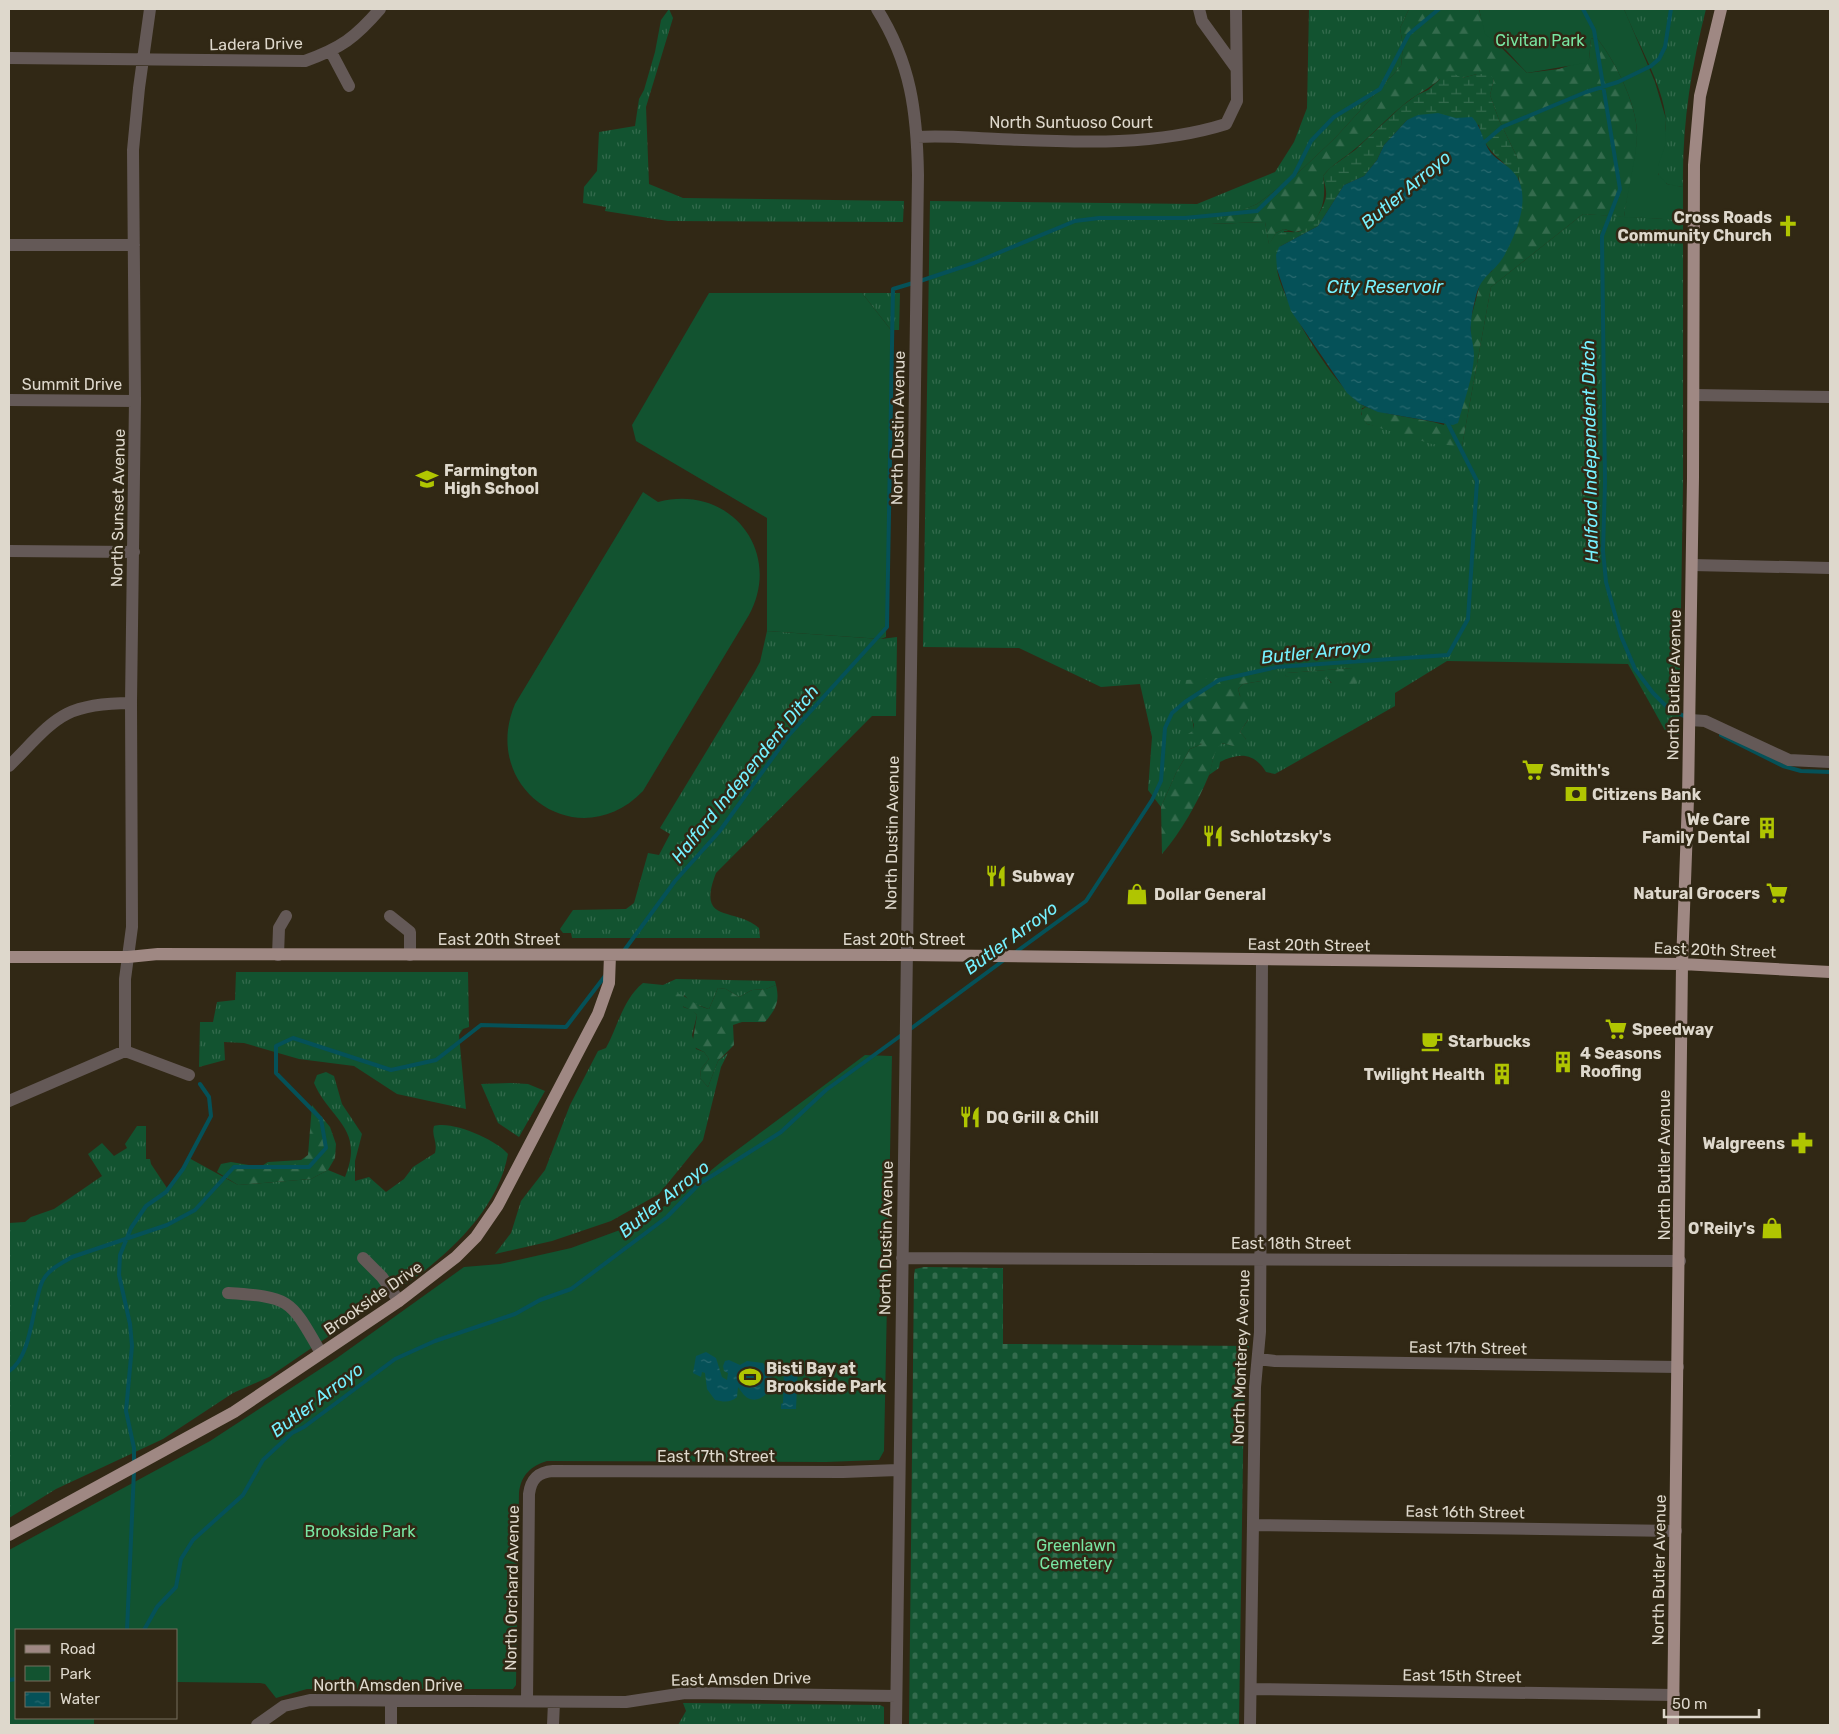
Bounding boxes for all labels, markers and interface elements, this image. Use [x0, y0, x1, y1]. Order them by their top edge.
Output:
park label: Civitan Park [1495, 31, 1585, 50]
street label: Ladera Drive [209, 34, 303, 54]
street label: North Suntuoso Court [989, 113, 1153, 132]
water label: Butler Arroyo [1357, 146, 1455, 234]
place label: Cross Roads Community Church [1618, 208, 1772, 245]
church icon: Cross Roads Community Church [1775, 213, 1801, 239]
water label: City Reservoir [1327, 276, 1444, 298]
water label: Halford Independent Ditch [1577, 340, 1603, 562]
street label: North Dustin Avenue [887, 351, 909, 505]
street label: Summit Drive [22, 375, 122, 394]
street label: North Sunset Avenue [107, 429, 129, 587]
place label: Farmington High School [444, 461, 539, 498]
school or university icon: Farmington High School [414, 466, 440, 492]
street label: North Butler Avenue [1663, 609, 1685, 761]
water label: Butler Arroyo [1260, 635, 1372, 669]
water label: Halford Independent Ditch [666, 681, 824, 867]
street label: North Dustin Avenue [881, 756, 903, 910]
supermarket icon: Smith's [1520, 757, 1546, 783]
place label: Smith's [1550, 761, 1610, 780]
bank icon: Citizens Bank [1563, 781, 1589, 807]
place label: Citizens Bank [1592, 785, 1702, 804]
place label: We Care Family Dental [1642, 810, 1750, 847]
building icon: We Care Family Dental [1754, 815, 1780, 841]
restaurant icon: Schlotzsky's [1200, 823, 1226, 849]
place label: Schlotzsky's [1230, 827, 1331, 846]
restaurant icon: Subway [983, 863, 1009, 889]
place label: Subway [1012, 867, 1075, 886]
supermarket icon: Natural Grocers [1764, 880, 1790, 906]
shop icon: Dollar General [1124, 881, 1150, 907]
place label: Natural Grocers [1633, 884, 1760, 903]
place label: Dollar General [1154, 885, 1266, 904]
water label: Butler Arroyo [960, 897, 1062, 979]
street label: East 20th Street [438, 930, 560, 949]
street label: East 20th Street [843, 930, 965, 949]
street label: East 20th Street [1248, 934, 1370, 956]
street label: East 20th Street [1653, 938, 1777, 962]
supermarket icon: Speedway [1603, 1016, 1629, 1042]
place label: Speedway [1632, 1020, 1714, 1039]
cafe icon: Starbucks [1419, 1028, 1445, 1054]
place label: Starbucks [1448, 1032, 1531, 1051]
place label: 4 Seasons Roofing [1580, 1044, 1662, 1081]
building icon: 4 Seasons Roofing [1550, 1049, 1576, 1075]
building icon: Twilight Health [1489, 1061, 1515, 1087]
place label: Twilight Health [1364, 1065, 1485, 1084]
street label: North Butler Avenue [1655, 1089, 1674, 1240]
restaurant icon: DQ Grill & Chill [957, 1104, 983, 1130]
place label: DQ Grill & Chill [986, 1108, 1099, 1127]
pharmacy icon: Walgreens [1789, 1130, 1815, 1156]
place label: Walgreens [1703, 1134, 1785, 1153]
water label: Butler Arroyo [614, 1156, 714, 1242]
street label: North Dustin Avenue [875, 1161, 897, 1315]
shop icon: O'Reily's [1759, 1215, 1785, 1241]
place label: O'Reily's [1688, 1219, 1755, 1238]
street label: East 18th Street [1231, 1234, 1351, 1253]
street label: Brookside Drive [320, 1257, 426, 1339]
street label: North Monterey Avenue [1228, 1269, 1254, 1445]
street label: East 17th Street [1409, 1337, 1527, 1359]
water label: Butler Arroyo [266, 1358, 368, 1442]
place label: Bisti Bay at Brookside Park [766, 1359, 887, 1396]
sports icon: Bisti Bay at Brookside Park [737, 1364, 763, 1390]
street label: East 17th Street [657, 1447, 775, 1466]
street label: North Butler Avenue [1648, 1494, 1670, 1646]
street label: East 16th Street [1405, 1501, 1525, 1523]
street label: North Orchard Avenue [501, 1505, 523, 1671]
park label: Brookside Park [305, 1522, 416, 1541]
park label: Greenlawn Cemetery [1036, 1536, 1116, 1573]
legend [15, 1629, 178, 1719]
text: Road [60, 1640, 96, 1658]
text: Park [60, 1665, 91, 1683]
street label: East 15th Street [1402, 1665, 1522, 1687]
street label: East Amsden Drive [671, 1668, 811, 1690]
street label: North Amsden Drive [313, 1676, 463, 1695]
scale bar [1664, 1686, 1759, 1718]
text: Water [60, 1690, 100, 1708]
text: 50 m [1672, 1695, 1707, 1713]

